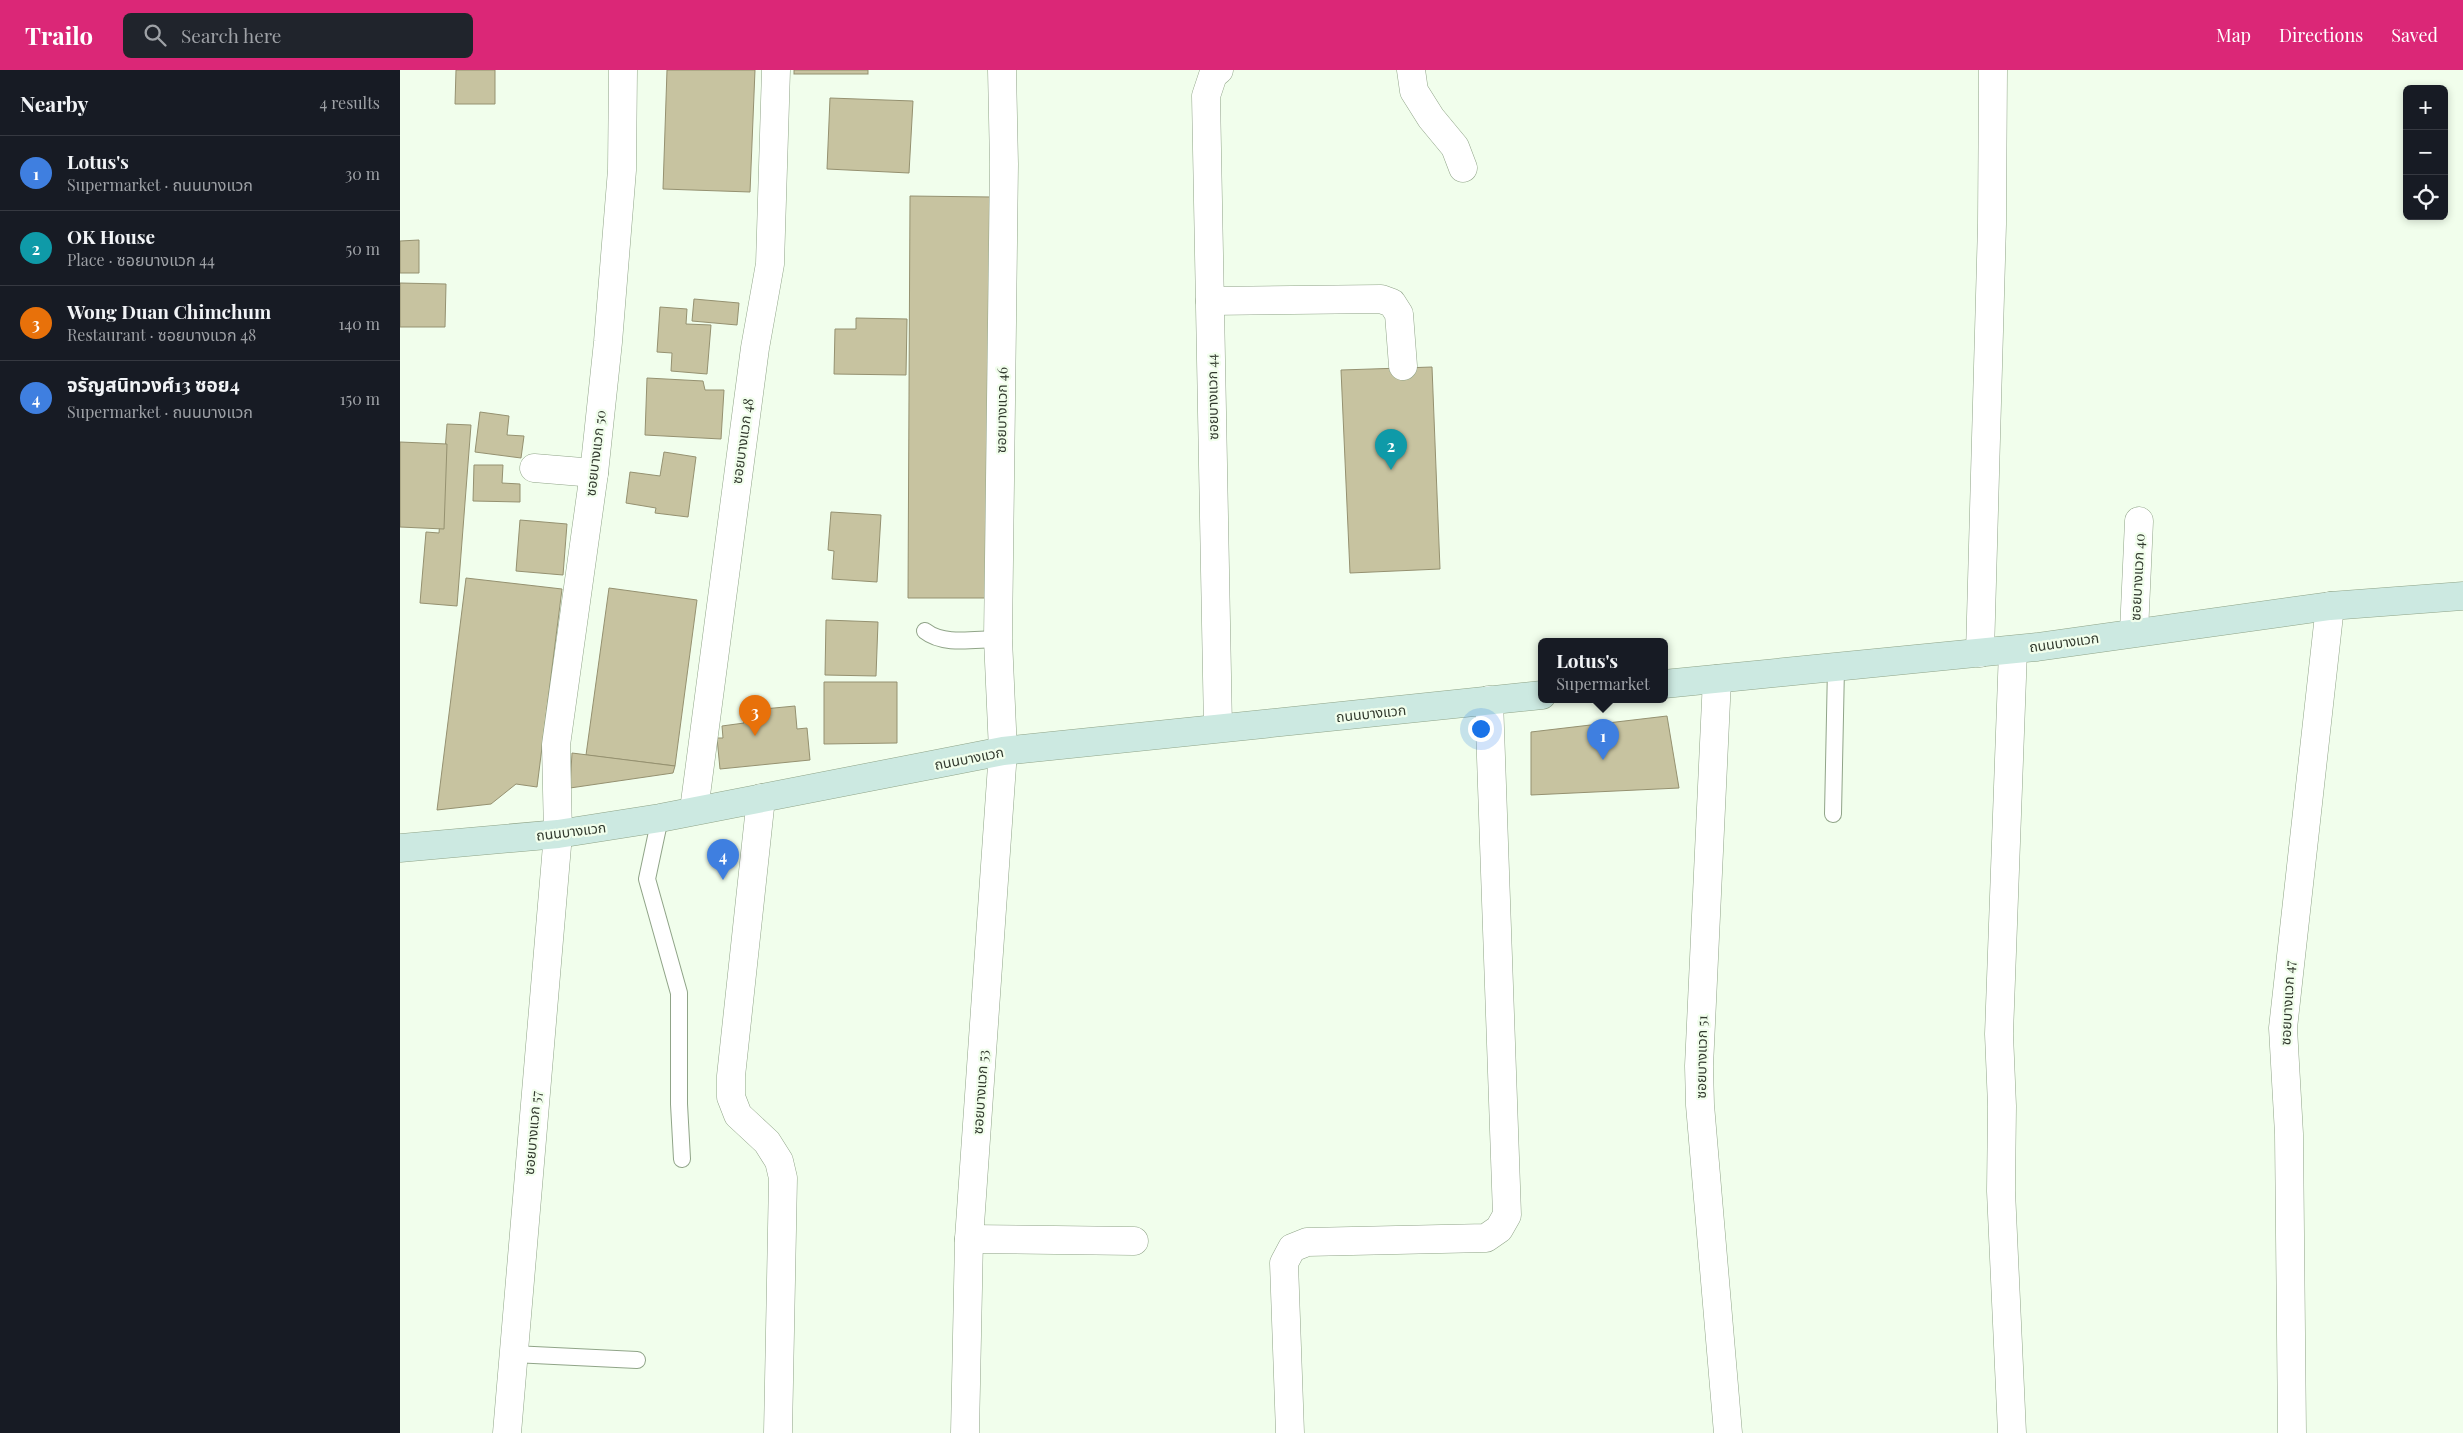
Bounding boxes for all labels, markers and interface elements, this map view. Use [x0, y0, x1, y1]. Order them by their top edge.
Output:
search box [123, 13, 473, 58]
text: Trailo [25, 19, 93, 51]
icon: search [141, 21, 169, 49]
text: Search here [181, 22, 282, 48]
text: Map [2216, 23, 2251, 47]
text: Directions [2279, 23, 2363, 47]
text: Saved [2391, 23, 2438, 47]
map controls [2403, 85, 2448, 220]
button: + [2403, 85, 2448, 130]
text: Nearby [20, 89, 89, 117]
text: 4 results [319, 92, 380, 113]
button: − [2403, 130, 2448, 175]
text: Lotus's [67, 148, 129, 174]
text: 1 [33, 163, 39, 184]
text: 30 m [345, 163, 380, 184]
text: Supermarket · ถนนบางแวก [67, 174, 253, 195]
button: locate [2403, 175, 2448, 220]
text: OK House [67, 223, 155, 249]
text: 2 [32, 238, 40, 259]
text: 50 m [346, 238, 380, 259]
text: Place · ซอยบางแวก 44 [67, 249, 215, 270]
text: Wong Duan Chimchum [67, 298, 271, 324]
text: 3 [32, 313, 40, 334]
text: 140 m [338, 313, 380, 334]
text: Restaurant · ซอยบางแวก 48 [67, 324, 256, 345]
street label: ซอยบางแวก 44 [1202, 354, 1222, 440]
street label: ซอยบางแวก 46 [991, 367, 1011, 453]
text: จรัญสนิทวงศ์13 ซอย4 [67, 371, 240, 397]
text: 4 [32, 388, 40, 409]
text: 150 m [340, 388, 380, 409]
street label: ซอยบางแวก 48 [727, 397, 757, 485]
text: Supermarket · ถนนบางแวก [67, 401, 253, 422]
street label: ซอยบางแวก 50 [580, 409, 610, 497]
pin: 2 [1375, 429, 1407, 470]
street label: ซอยบางแวก 40 [2125, 533, 2149, 621]
street label: ถนนบางแวก [2028, 628, 2100, 656]
popup [1538, 638, 1668, 703]
text: Lotus's [1556, 647, 1618, 673]
text: Supermarket [1556, 673, 1650, 694]
pin: 3 [739, 695, 771, 736]
street label: ถนนบางแวก [1335, 700, 1407, 726]
your location [1468, 716, 1494, 742]
pin: 1 [1587, 719, 1619, 760]
street label: ถนนบางแวก [933, 742, 1005, 774]
street label: ถนนบางแวก [535, 817, 607, 845]
pin: 4 [707, 839, 739, 880]
street label: ซอยบางแวก 47 [2275, 960, 2299, 1046]
street label: ซอยบางแวก 51 [1691, 1015, 1711, 1099]
street label: ซอยบางแวก 53 [968, 1049, 992, 1135]
street label: ซอยบางแวก 57 [519, 1090, 545, 1176]

